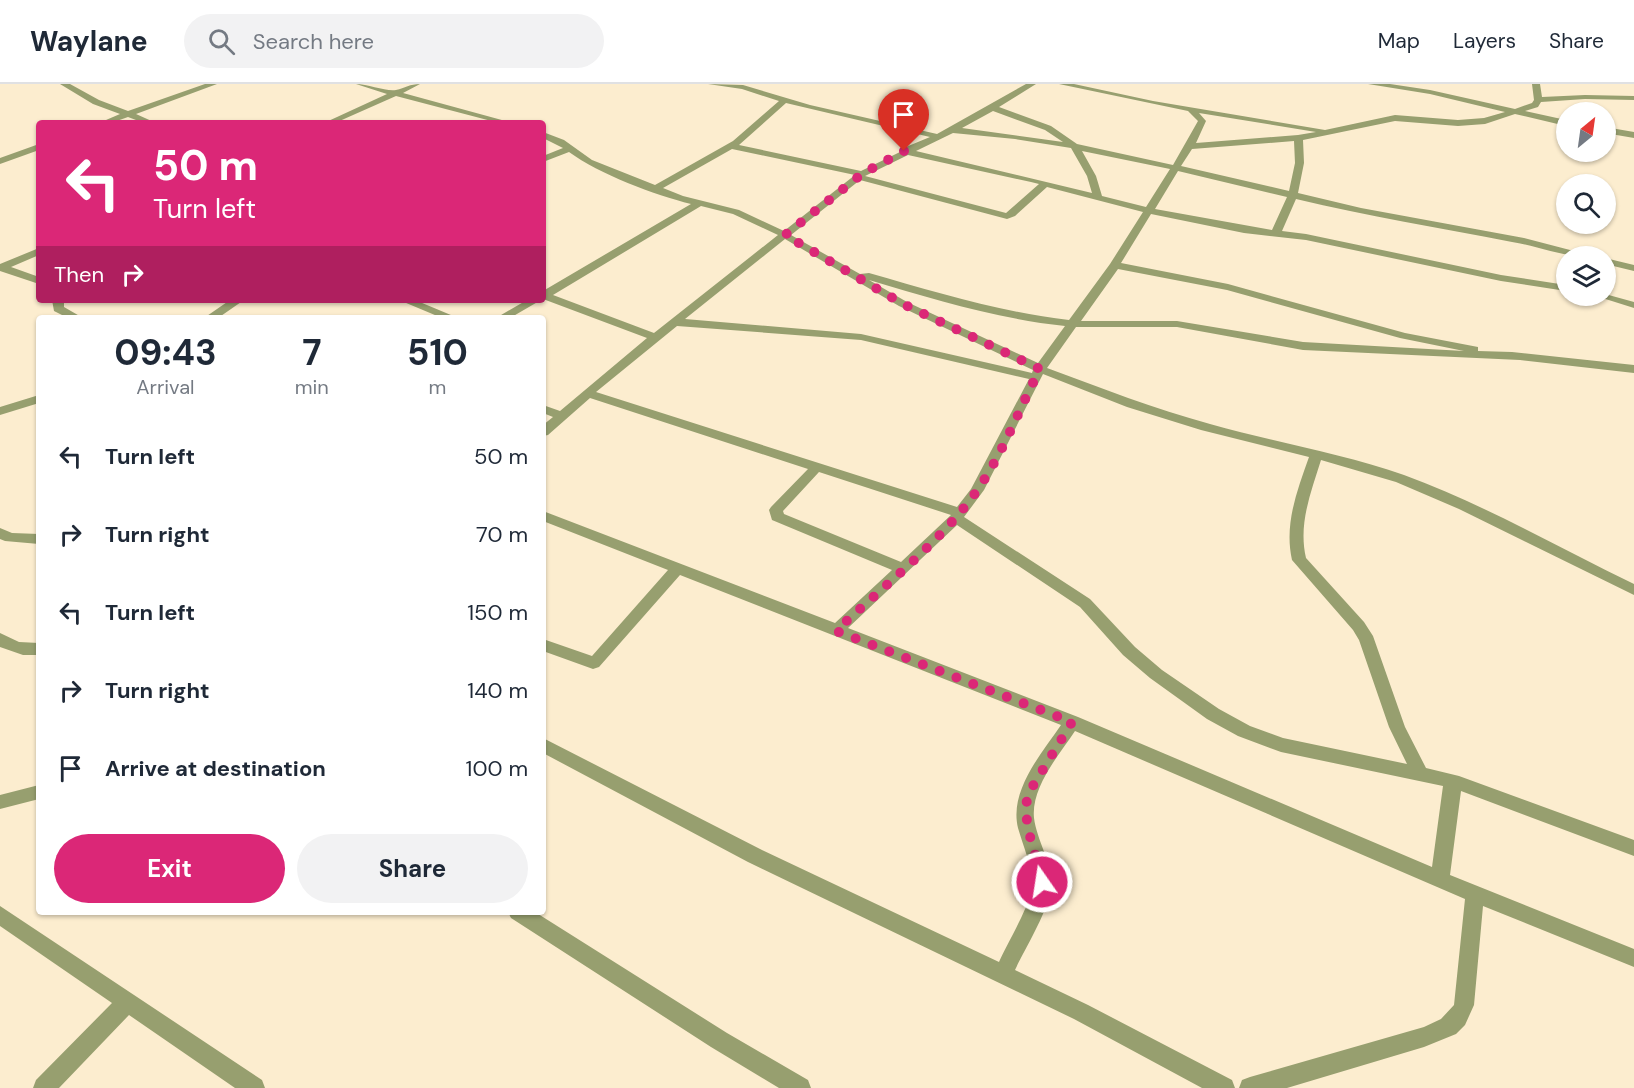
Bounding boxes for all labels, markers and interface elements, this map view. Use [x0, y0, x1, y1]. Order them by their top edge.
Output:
search box [184, 14, 604, 68]
text: Waylane [30, 23, 148, 60]
icon: search [205, 25, 238, 58]
text: Search here [253, 27, 374, 56]
text: Map [1378, 27, 1420, 55]
text: Layers [1453, 27, 1516, 55]
text: Share [1549, 27, 1604, 55]
pin [878, 89, 929, 151]
icon: arrive [887, 98, 920, 131]
north arrow [1556, 102, 1616, 162]
map controls [1556, 102, 1616, 306]
text: 50 m [153, 138, 258, 193]
icon: left [54, 144, 132, 222]
button: search [1556, 174, 1616, 234]
text: Turn left [153, 191, 256, 226]
button: layers [1556, 246, 1616, 306]
icon: right [116, 258, 149, 291]
text: Then [54, 260, 104, 289]
text: 09:43 [114, 329, 217, 376]
text: 7 [302, 329, 321, 376]
text: 510 [407, 329, 468, 376]
text: Arrival [136, 374, 195, 400]
text: min [295, 374, 329, 400]
text: m [429, 374, 446, 400]
icon: left [54, 440, 87, 473]
text: Turn left [105, 442, 195, 471]
text: 50 m [474, 442, 528, 471]
icon: right [54, 518, 87, 551]
text: Turn right [105, 520, 210, 549]
text: 70 m [476, 520, 528, 549]
icon: left [54, 596, 87, 629]
text: Turn left [105, 598, 195, 627]
text: 150 m [467, 598, 528, 627]
icon: right [54, 674, 87, 707]
text: Turn right [105, 676, 210, 705]
text: 140 m [467, 676, 528, 705]
icon: arrive [54, 752, 87, 785]
text: Arrive at destination [105, 754, 326, 783]
text: 100 m [466, 754, 528, 783]
button: Exit [54, 834, 285, 903]
button: Share [297, 834, 528, 903]
position arrow [1010, 850, 1074, 914]

